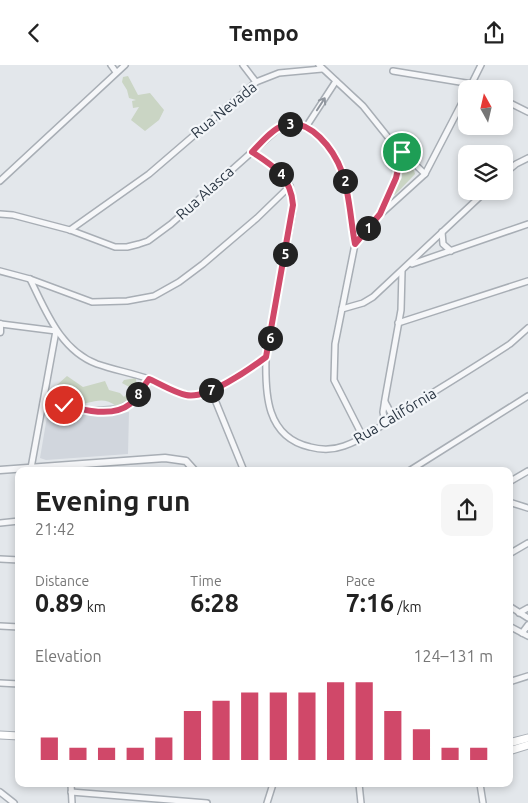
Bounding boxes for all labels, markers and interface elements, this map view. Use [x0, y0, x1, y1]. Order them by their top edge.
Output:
icon: back [20, 19, 48, 47]
icon: share [480, 19, 508, 47]
text: Tempo [229, 20, 299, 45]
street label: Rua Nevada [187, 78, 260, 141]
north arrow [458, 80, 512, 135]
map controls [458, 80, 513, 200]
one-way arrow [316, 97, 326, 111]
pin: 3 [278, 111, 302, 137]
text: 3 [287, 116, 294, 132]
pin [381, 131, 423, 173]
icon: arrive [388, 138, 416, 166]
button: layers [458, 145, 513, 200]
pin: 4 [268, 161, 294, 187]
street label: Rua Alasca [172, 162, 237, 223]
text: 4 [278, 166, 285, 182]
pin: 2 [332, 169, 358, 193]
text: 2 [342, 173, 349, 189]
pin: 1 [356, 215, 380, 241]
text: 1 [365, 220, 372, 236]
pin: 5 [272, 241, 298, 267]
text: 5 [282, 246, 289, 262]
pin: 6 [258, 325, 282, 351]
text: 6 [267, 330, 274, 346]
pin: 7 [198, 377, 224, 403]
pin: 8 [126, 381, 150, 407]
text: 7 [208, 382, 215, 398]
pin [43, 384, 85, 426]
street label: Rua Califórnia [350, 384, 439, 447]
text: 8 [135, 386, 142, 402]
icon: check [50, 391, 78, 419]
button: share [441, 484, 493, 536]
text: Evening run [35, 485, 190, 516]
text: 21:42 [35, 520, 75, 538]
text: Distance [35, 573, 89, 589]
text: Time [190, 573, 222, 589]
text: Pace [346, 573, 375, 589]
text: 0.89 [35, 589, 83, 617]
text: 6:28 [190, 589, 239, 617]
text: 7:16 [346, 589, 394, 617]
text: km [83, 599, 106, 615]
text: /km [394, 599, 422, 615]
text: Elevation [35, 647, 102, 665]
text: 124–131 m [413, 647, 493, 665]

